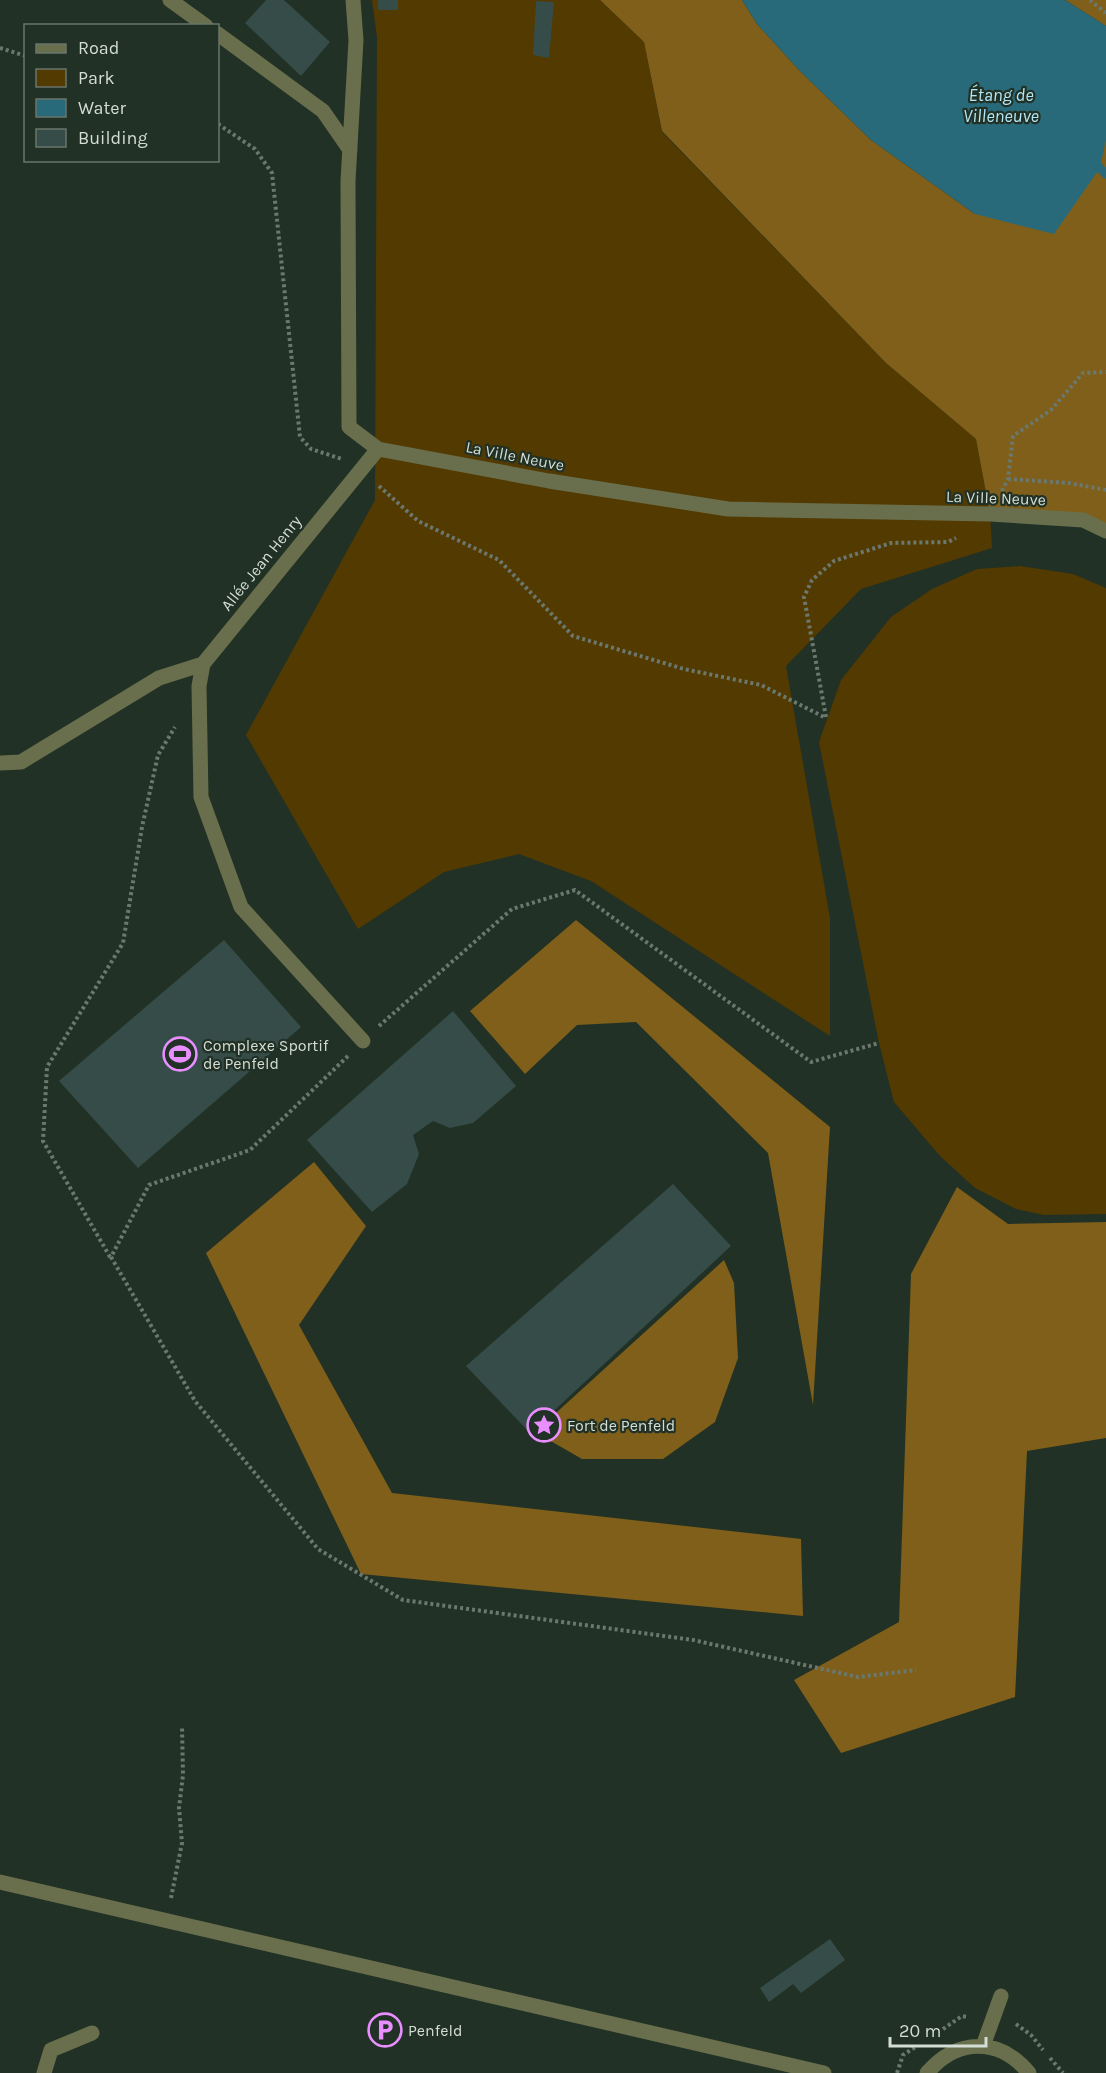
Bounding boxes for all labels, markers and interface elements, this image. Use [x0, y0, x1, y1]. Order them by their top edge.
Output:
legend [24, 24, 219, 162]
text: Road [78, 37, 119, 59]
text: Park [78, 67, 115, 89]
water label: Étang de Villeneuve [963, 84, 1039, 127]
text: Water [78, 97, 126, 119]
text: Building [78, 127, 148, 149]
street label: La Ville Neuve [464, 437, 566, 475]
street label: La Ville Neuve [946, 487, 1046, 509]
street label: Allée Jean Henry [217, 511, 306, 614]
sports icon: Complexe Sportif de Penfeld [162, 1036, 198, 1072]
place label: Complexe Sportif de Penfeld [203, 1036, 329, 1073]
place icon: Fort de Penfeld [526, 1407, 562, 1443]
place label: Fort de Penfeld [567, 1416, 675, 1435]
scale bar [890, 2010, 986, 2048]
parking icon: Penfeld [367, 2012, 403, 2048]
text: 20 m [899, 2020, 941, 2042]
place label: Penfeld [408, 2021, 462, 2040]

